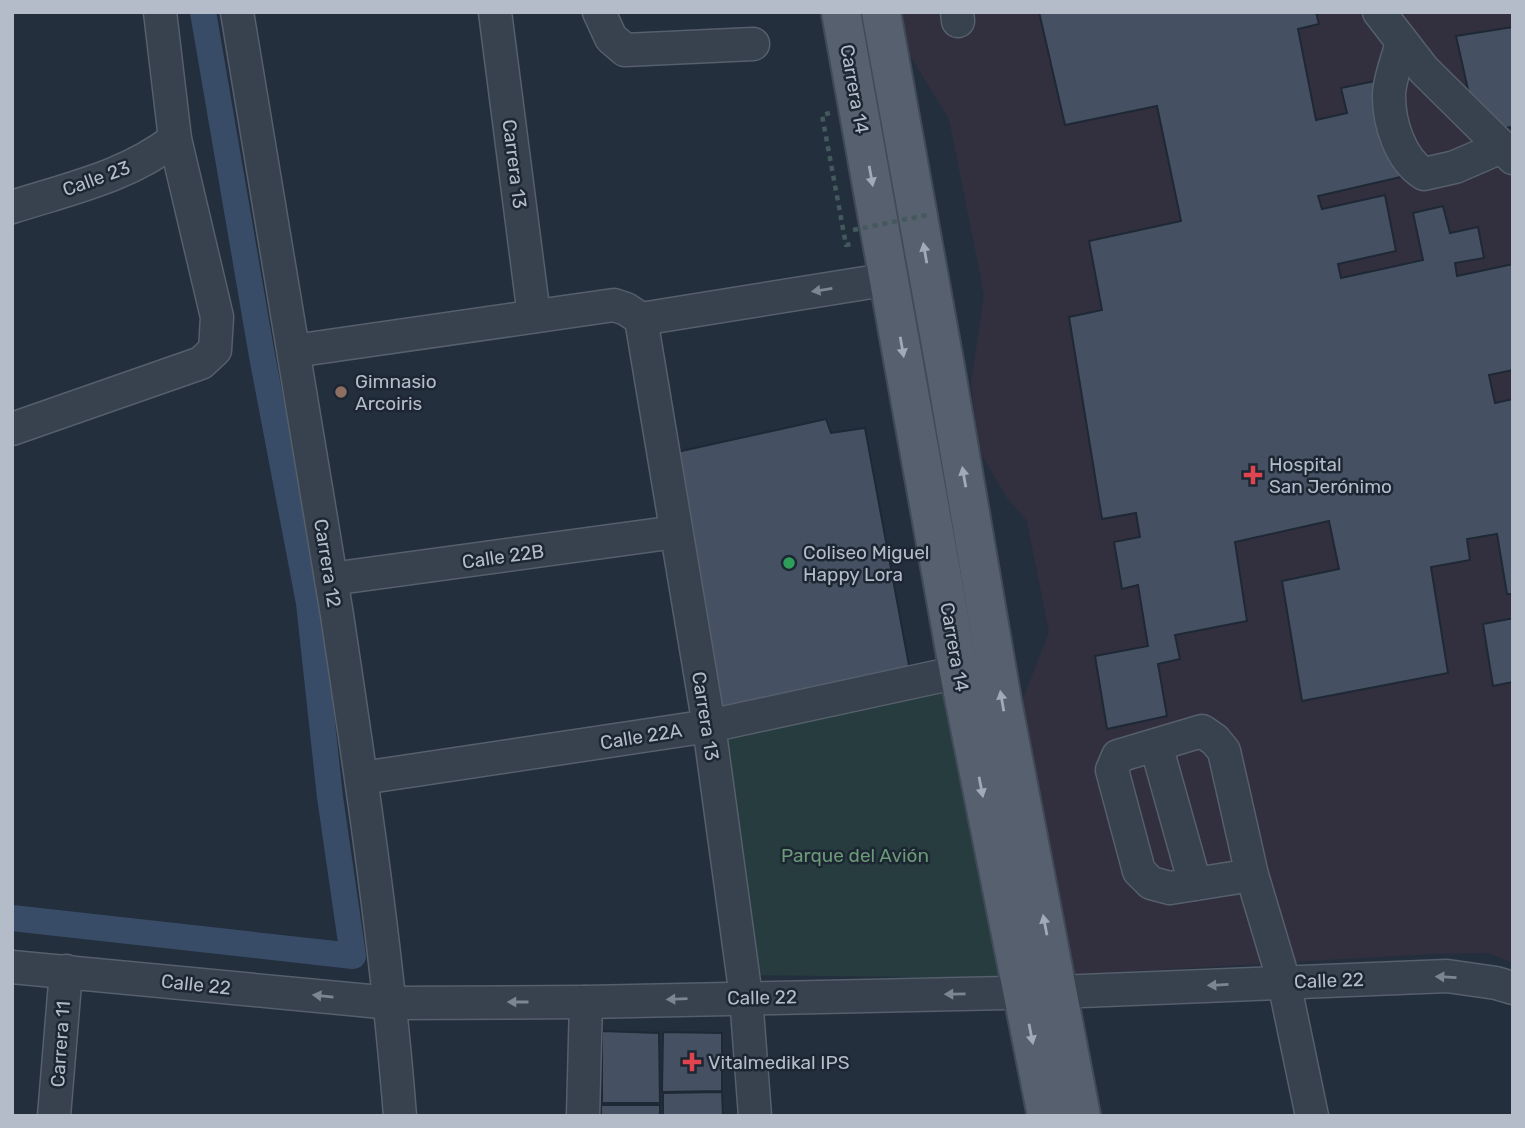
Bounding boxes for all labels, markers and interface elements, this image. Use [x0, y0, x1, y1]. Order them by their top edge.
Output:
street label: Carrera 14 [835, 43, 874, 136]
street label: Carrera 13 [498, 118, 531, 210]
street label: Calle 23 [59, 156, 133, 201]
one-way arrow [866, 165, 877, 187]
one-way arrow [919, 242, 930, 264]
one-way arrow [811, 285, 833, 296]
one-way arrow [896, 336, 907, 358]
place label: Gimnasio Arcoiris [355, 370, 437, 415]
marker: Gimnasio Arcoiris [333, 384, 349, 400]
place label: Hospital San Jerónimo [1269, 453, 1392, 498]
marker: Hospital San Jerónimo [1243, 465, 1263, 485]
one-way arrow [958, 466, 969, 488]
street label: Carrera 12 [309, 517, 346, 609]
street label: Calle 22B [461, 539, 546, 574]
place label: Coliseo Miguel Happy Lora [803, 541, 929, 586]
marker: Coliseo Miguel Happy Lora [781, 555, 797, 571]
street label: Carrera 14 [935, 601, 974, 694]
street label: Carrera 13 [687, 670, 724, 762]
one-way arrow [996, 690, 1007, 712]
street label: Calle 22A [598, 719, 684, 754]
one-way arrow [976, 776, 987, 798]
park label: Parque del Avión [781, 844, 929, 867]
one-way arrow [1039, 914, 1050, 936]
street label: Calle 22 [1294, 968, 1364, 993]
street label: Calle 22 [160, 969, 232, 1000]
one-way arrow [1435, 971, 1457, 982]
one-way arrow [1207, 979, 1229, 990]
street label: Calle 22 [727, 985, 797, 1010]
one-way arrow [943, 988, 965, 999]
one-way arrow [312, 991, 334, 1002]
one-way arrow [666, 994, 688, 1005]
one-way arrow [507, 996, 529, 1008]
street label: Carrera 11 [46, 1000, 75, 1088]
one-way arrow [1026, 1023, 1037, 1045]
place label: Vitalmedikal IPS [708, 1051, 850, 1074]
marker: Vitalmedikal IPS [682, 1052, 702, 1072]

